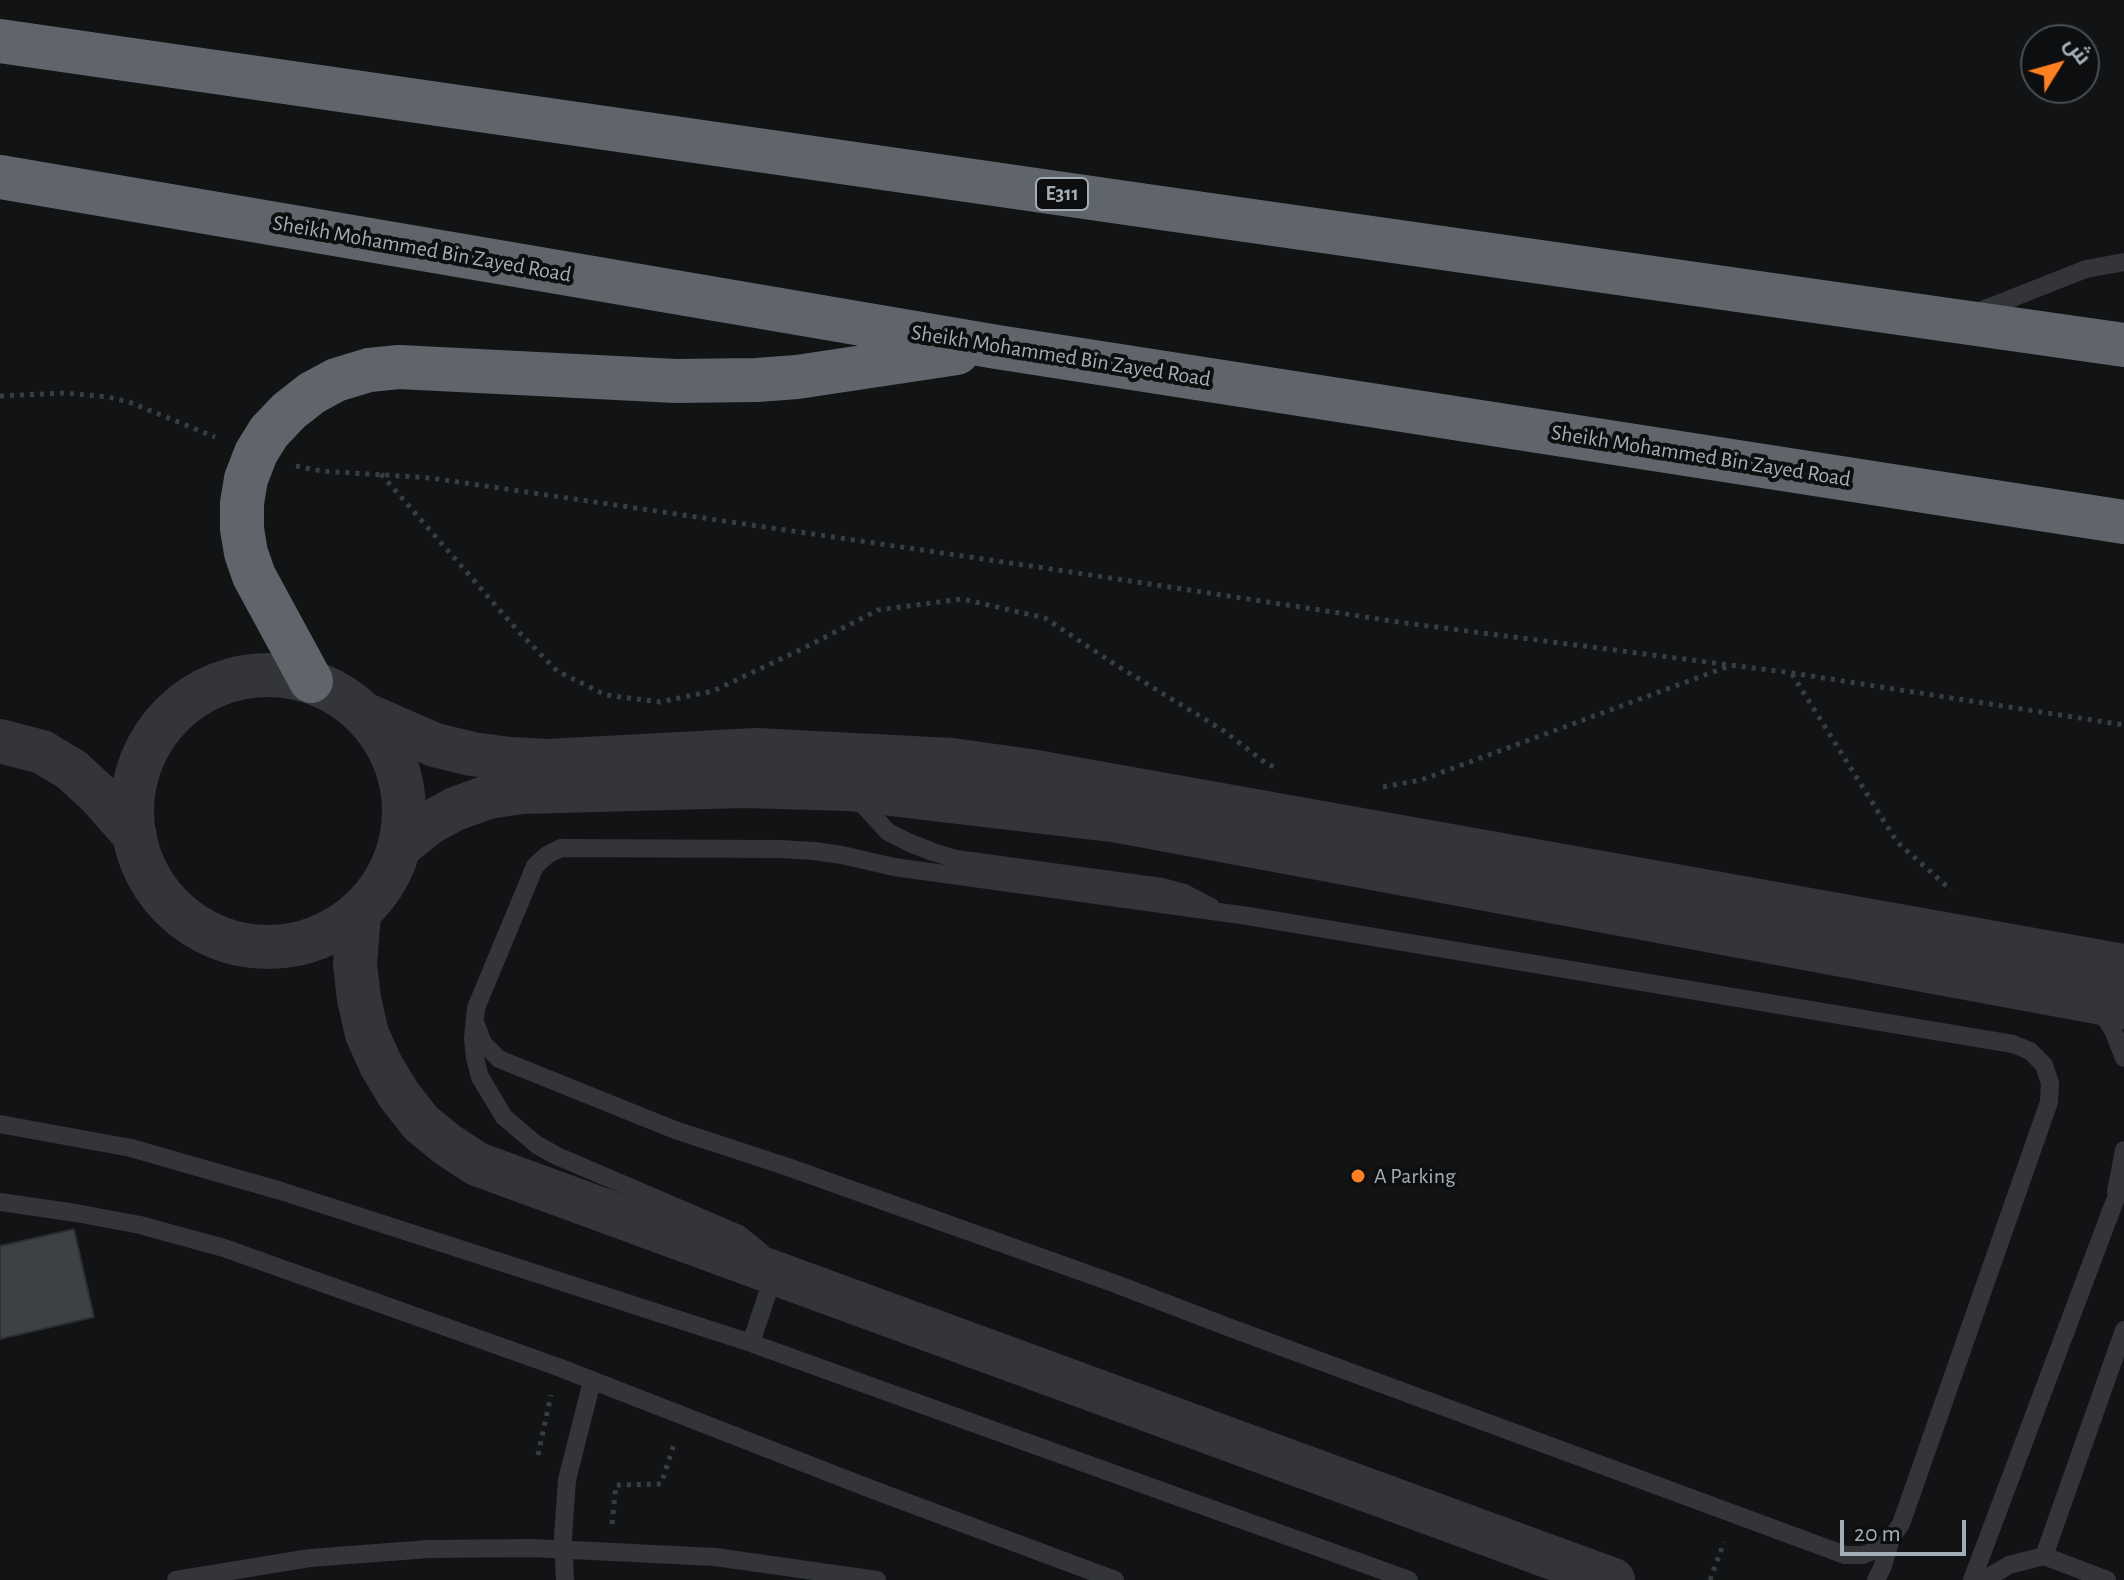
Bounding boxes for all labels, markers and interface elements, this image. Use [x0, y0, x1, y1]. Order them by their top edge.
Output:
north arrow [2020, 24, 2100, 104]
text: ش [2060, 33, 2095, 69]
road number: E311 [1036, 178, 1088, 210]
street label: Sheikh Mohammed Bin Zayed Road [270, 210, 574, 288]
street label: Sheikh Mohammed Bin Zayed Road [909, 319, 1213, 393]
street label: Sheikh Mohammed Bin Zayed Road [1549, 419, 1853, 493]
place label: A Parking [1374, 1163, 1456, 1189]
marker: A Parking [1349, 1167, 1367, 1185]
scale bar [1844, 1504, 1970, 1554]
text: 20 m [1854, 1522, 1901, 1546]

